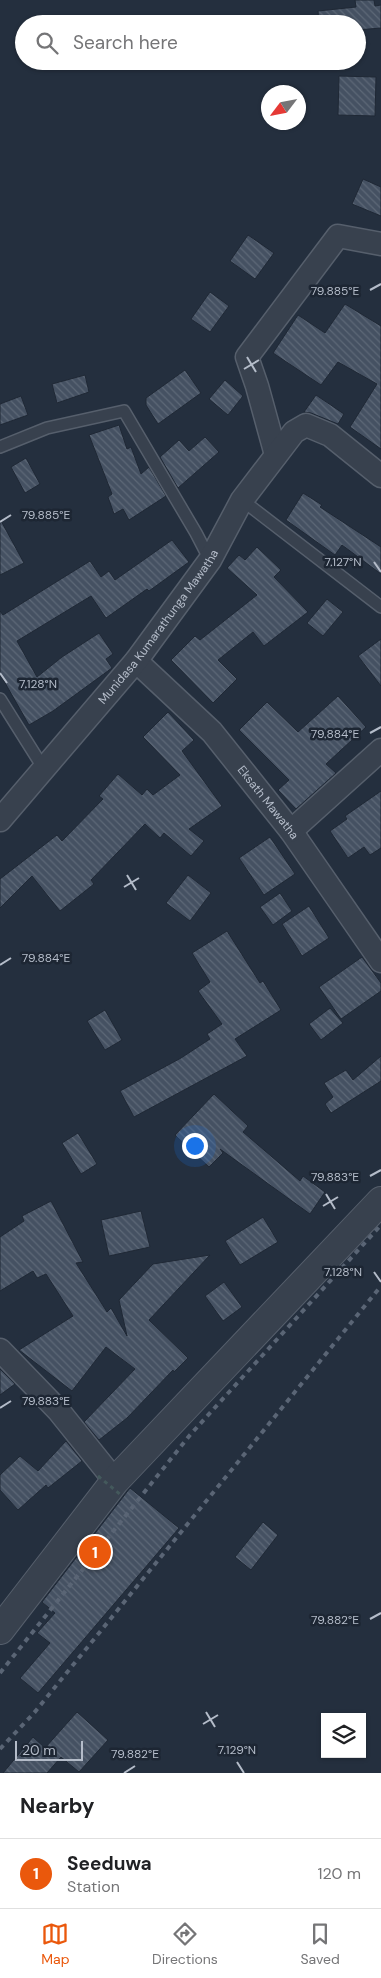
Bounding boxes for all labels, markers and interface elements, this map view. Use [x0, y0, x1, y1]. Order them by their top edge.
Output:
search box [15, 15, 366, 70]
icon: search [33, 29, 61, 57]
text: Search here [73, 30, 178, 55]
north arrow [261, 85, 306, 130]
text: 79.885°E [311, 283, 359, 299]
text: 79.885°E [22, 507, 70, 523]
street label: Munidasa Kumarathunga Mawatha [95, 547, 222, 707]
text: 7.127°N [324, 554, 362, 570]
text: 7.128°N [19, 676, 57, 692]
text: 79.884°E [311, 726, 359, 742]
street label: Eksath Mawatha [234, 762, 302, 842]
text: 79.884°E [22, 950, 70, 966]
your location [182, 1133, 208, 1159]
text: 79.883°E [311, 1169, 359, 1185]
text: 7.128°N [324, 1264, 362, 1280]
text: 79.883°E [22, 1393, 70, 1409]
pin: 1 [79, 1533, 111, 1571]
text: 79.882°E [311, 1612, 359, 1628]
map controls [321, 1713, 366, 1758]
button: layers [321, 1713, 366, 1758]
scale bar [15, 1738, 82, 1761]
text: 20 m [22, 1741, 56, 1759]
text: 7.129°N [218, 1742, 256, 1758]
text: 79.882°E [111, 1746, 159, 1762]
text: Nearby [20, 1792, 94, 1820]
text: Seeduwa [67, 1851, 152, 1876]
text: 1 [33, 1863, 39, 1884]
text: 120 m [317, 1863, 361, 1884]
text: Station [67, 1876, 120, 1897]
tab: Map [41, 1920, 69, 1968]
tab: Directions [152, 1920, 218, 1968]
tab: Saved [300, 1920, 340, 1968]

